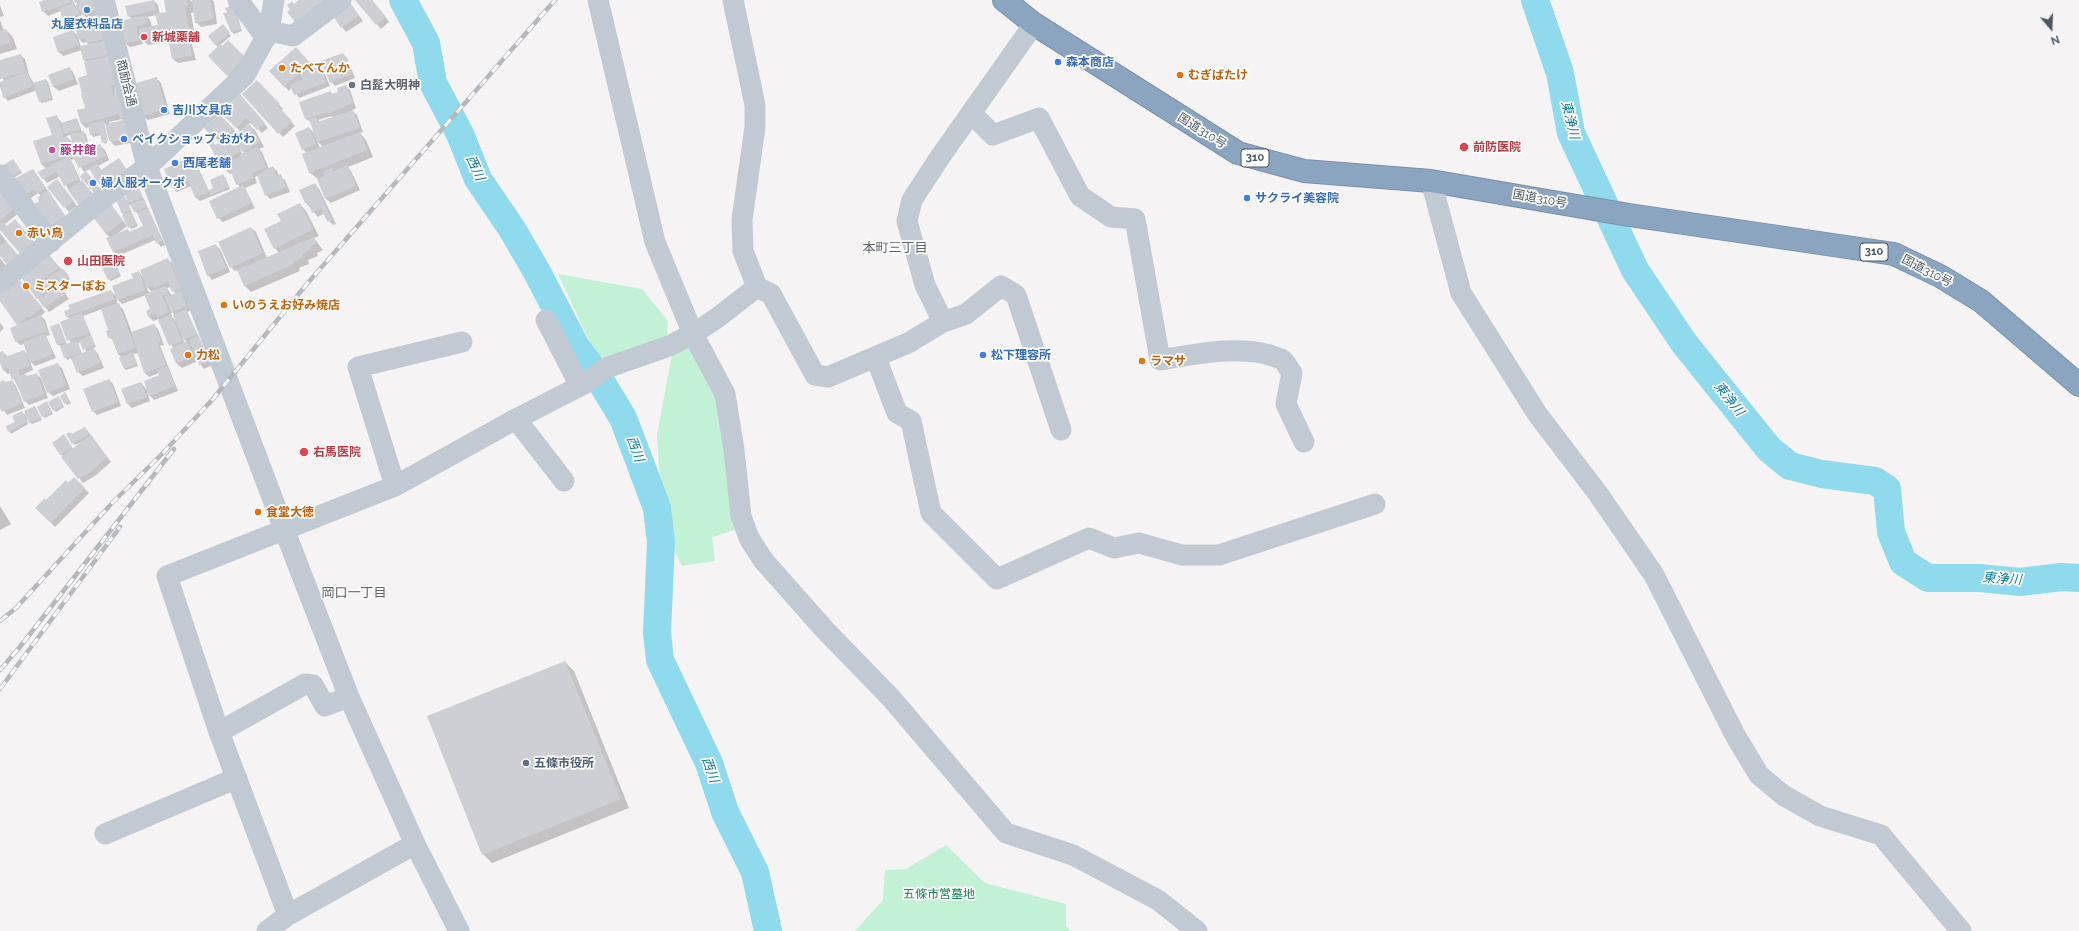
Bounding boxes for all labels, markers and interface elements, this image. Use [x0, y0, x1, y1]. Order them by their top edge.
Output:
marker: 丸屋衣料品店 [82, 5, 92, 15]
north arrow [2031, 8, 2071, 48]
place label: 丸屋衣料品店 [51, 17, 123, 31]
place label: 新城薬舗 [152, 30, 200, 44]
marker: 新城薬舗 [139, 32, 149, 42]
text: N [2049, 32, 2061, 47]
place label: 森本商店 [1066, 55, 1114, 69]
marker: 森本商店 [1053, 57, 1063, 67]
street label: 商励会通 [113, 58, 139, 108]
place label: たべてんか [290, 61, 350, 75]
marker: たべてんか [277, 63, 287, 73]
place label: むぎばたけ [1188, 68, 1248, 82]
marker: むぎばたけ [1175, 70, 1185, 80]
place label: 白髭大明神 [360, 78, 420, 92]
marker: 白髭大明神 [347, 80, 357, 90]
water label: 東浄川 [1558, 99, 1582, 141]
place label: 吉川文具店 [172, 103, 232, 117]
marker: 吉川文具店 [159, 105, 169, 115]
street label: 国道310号 [1175, 110, 1229, 152]
place label: ベイクショップ おがわ [132, 132, 255, 146]
marker: ベイクショップ おがわ [119, 134, 129, 144]
place label: 前防医院 [1473, 140, 1521, 154]
marker: 前防医院 [1458, 141, 1470, 153]
place label: 藤井館 [60, 143, 96, 157]
marker: 藤井館 [47, 145, 57, 155]
road number: 310 [1241, 149, 1269, 167]
water label: 西川 [462, 153, 488, 183]
place label: 西尾老舗 [183, 156, 231, 170]
marker: 西尾老舗 [170, 158, 180, 168]
place label: 婦人服オークボ [101, 176, 185, 190]
marker: 婦人服オークボ [88, 178, 98, 188]
street label: 国道310号 [1512, 187, 1568, 211]
place label: サクライ美容院 [1255, 191, 1339, 205]
marker: サクライ美容院 [1242, 193, 1252, 203]
place label: 赤い鳥 [27, 226, 63, 240]
marker: 赤い鳥 [14, 228, 24, 238]
district label: 本町三丁目 [863, 240, 927, 256]
road number: 310 [1860, 243, 1888, 261]
street label: 国道310号 [1899, 252, 1955, 290]
place label: 山田医院 [77, 254, 125, 268]
marker: 山田医院 [62, 255, 74, 267]
place label: ミスターぽお [34, 279, 106, 293]
marker: ミスターぽお [21, 281, 31, 291]
place label: いのうえお好み焼店 [232, 298, 340, 312]
marker: いのうえお好み焼店 [219, 300, 229, 310]
place label: 力松 [196, 348, 220, 362]
place label: 松下理容所 [991, 348, 1051, 362]
marker: 力松 [183, 350, 193, 360]
marker: 松下理容所 [978, 350, 988, 360]
place label: ラマサ [1150, 354, 1186, 368]
marker: ラマサ [1137, 356, 1147, 366]
water label: 東浄川 [1711, 379, 1747, 419]
water label: 西川 [623, 434, 647, 464]
place label: 右馬医院 [313, 445, 361, 459]
marker: 右馬医院 [298, 446, 310, 458]
place label: 食堂大徳 [266, 505, 314, 519]
marker: 食堂大徳 [253, 507, 263, 517]
water label: 東浄川 [1982, 570, 2022, 588]
district label: 岡口一丁目 [322, 585, 386, 601]
water label: 西川 [698, 755, 722, 785]
place label: 五條市役所 [534, 756, 594, 770]
marker: 五條市役所 [521, 758, 531, 768]
park label: 五條市営墓地 [903, 887, 975, 901]

